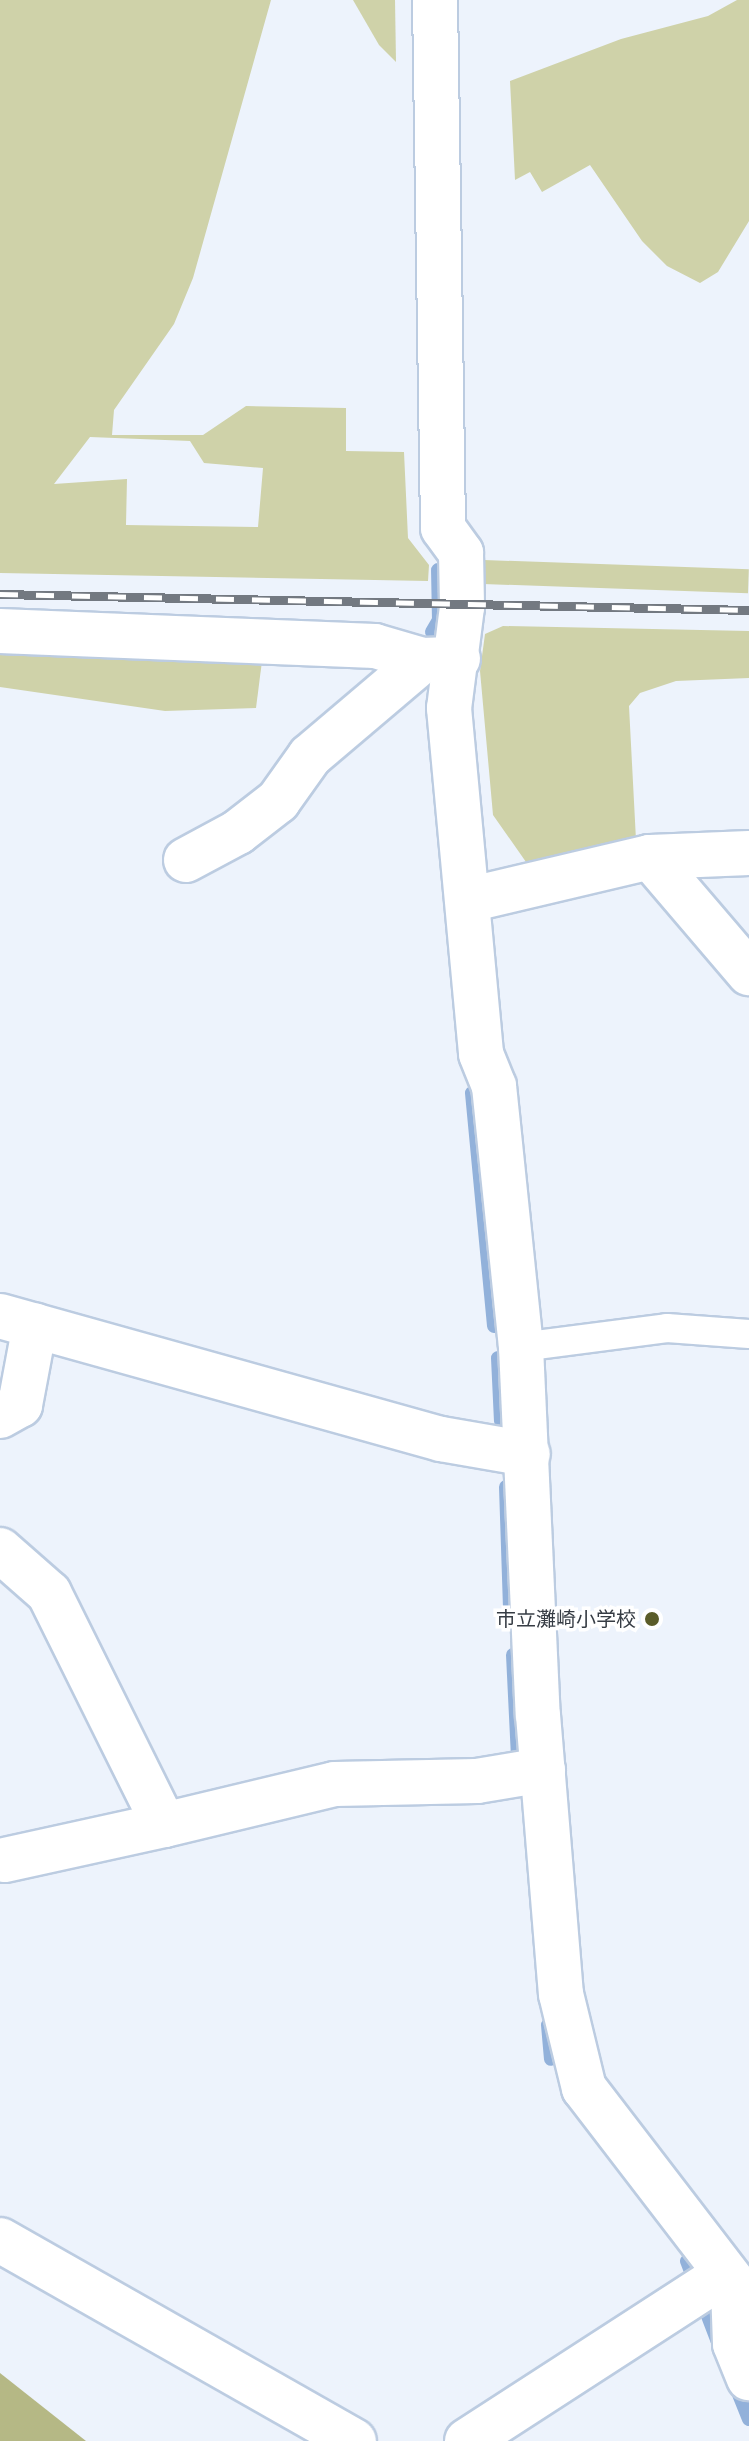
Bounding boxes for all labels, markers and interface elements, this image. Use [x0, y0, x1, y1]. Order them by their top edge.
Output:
place label: 市立灘崎小学校 [496, 1607, 636, 1631]
marker: 市立灘崎小学校 [643, 1610, 661, 1628]

